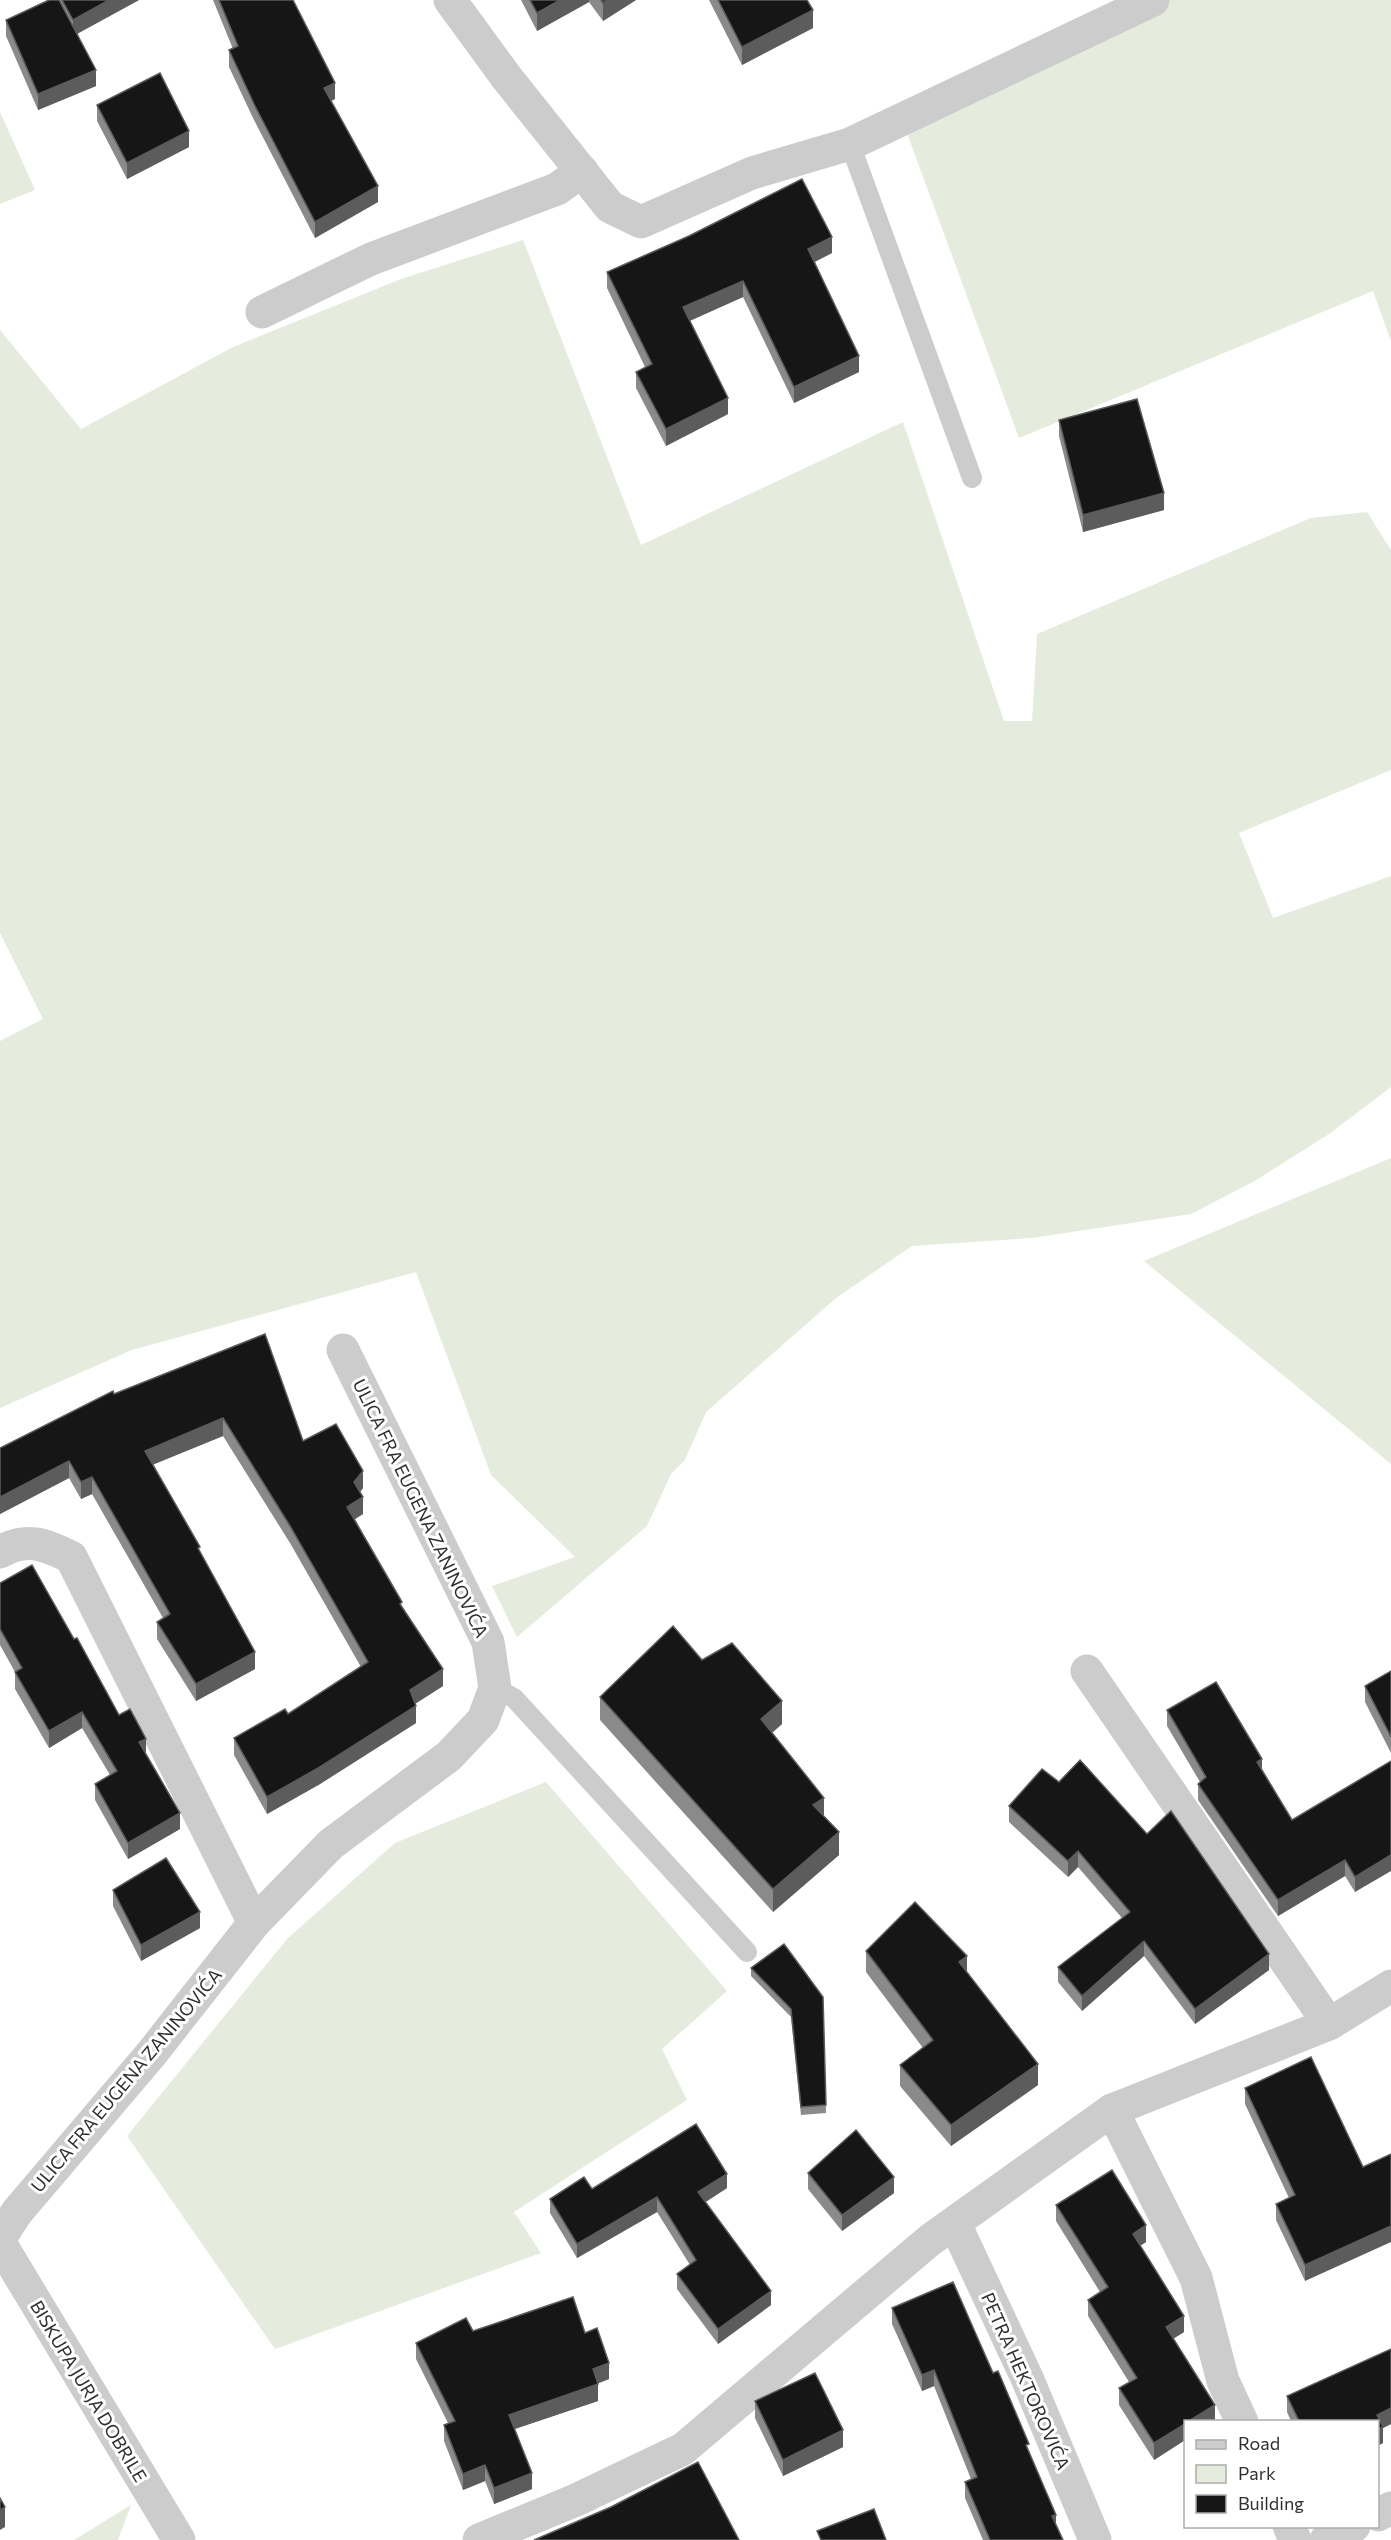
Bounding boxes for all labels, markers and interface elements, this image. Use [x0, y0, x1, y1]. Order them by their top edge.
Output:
street label: ULICA FRA EUGENA ZANINOVIĆA [349, 1375, 493, 1641]
street label: ULICA FRA EUGENA ZANINOVIĆA [26, 1964, 226, 2196]
street label: PETRA HEKTOROVIĆA [977, 2289, 1075, 2473]
street label: BISKUPA JURJA DOBRILE [26, 2296, 152, 2486]
legend [1184, 2420, 1379, 2528]
text: Road [1238, 2432, 1280, 2454]
text: Park [1238, 2462, 1276, 2484]
text: Building [1238, 2492, 1304, 2514]

